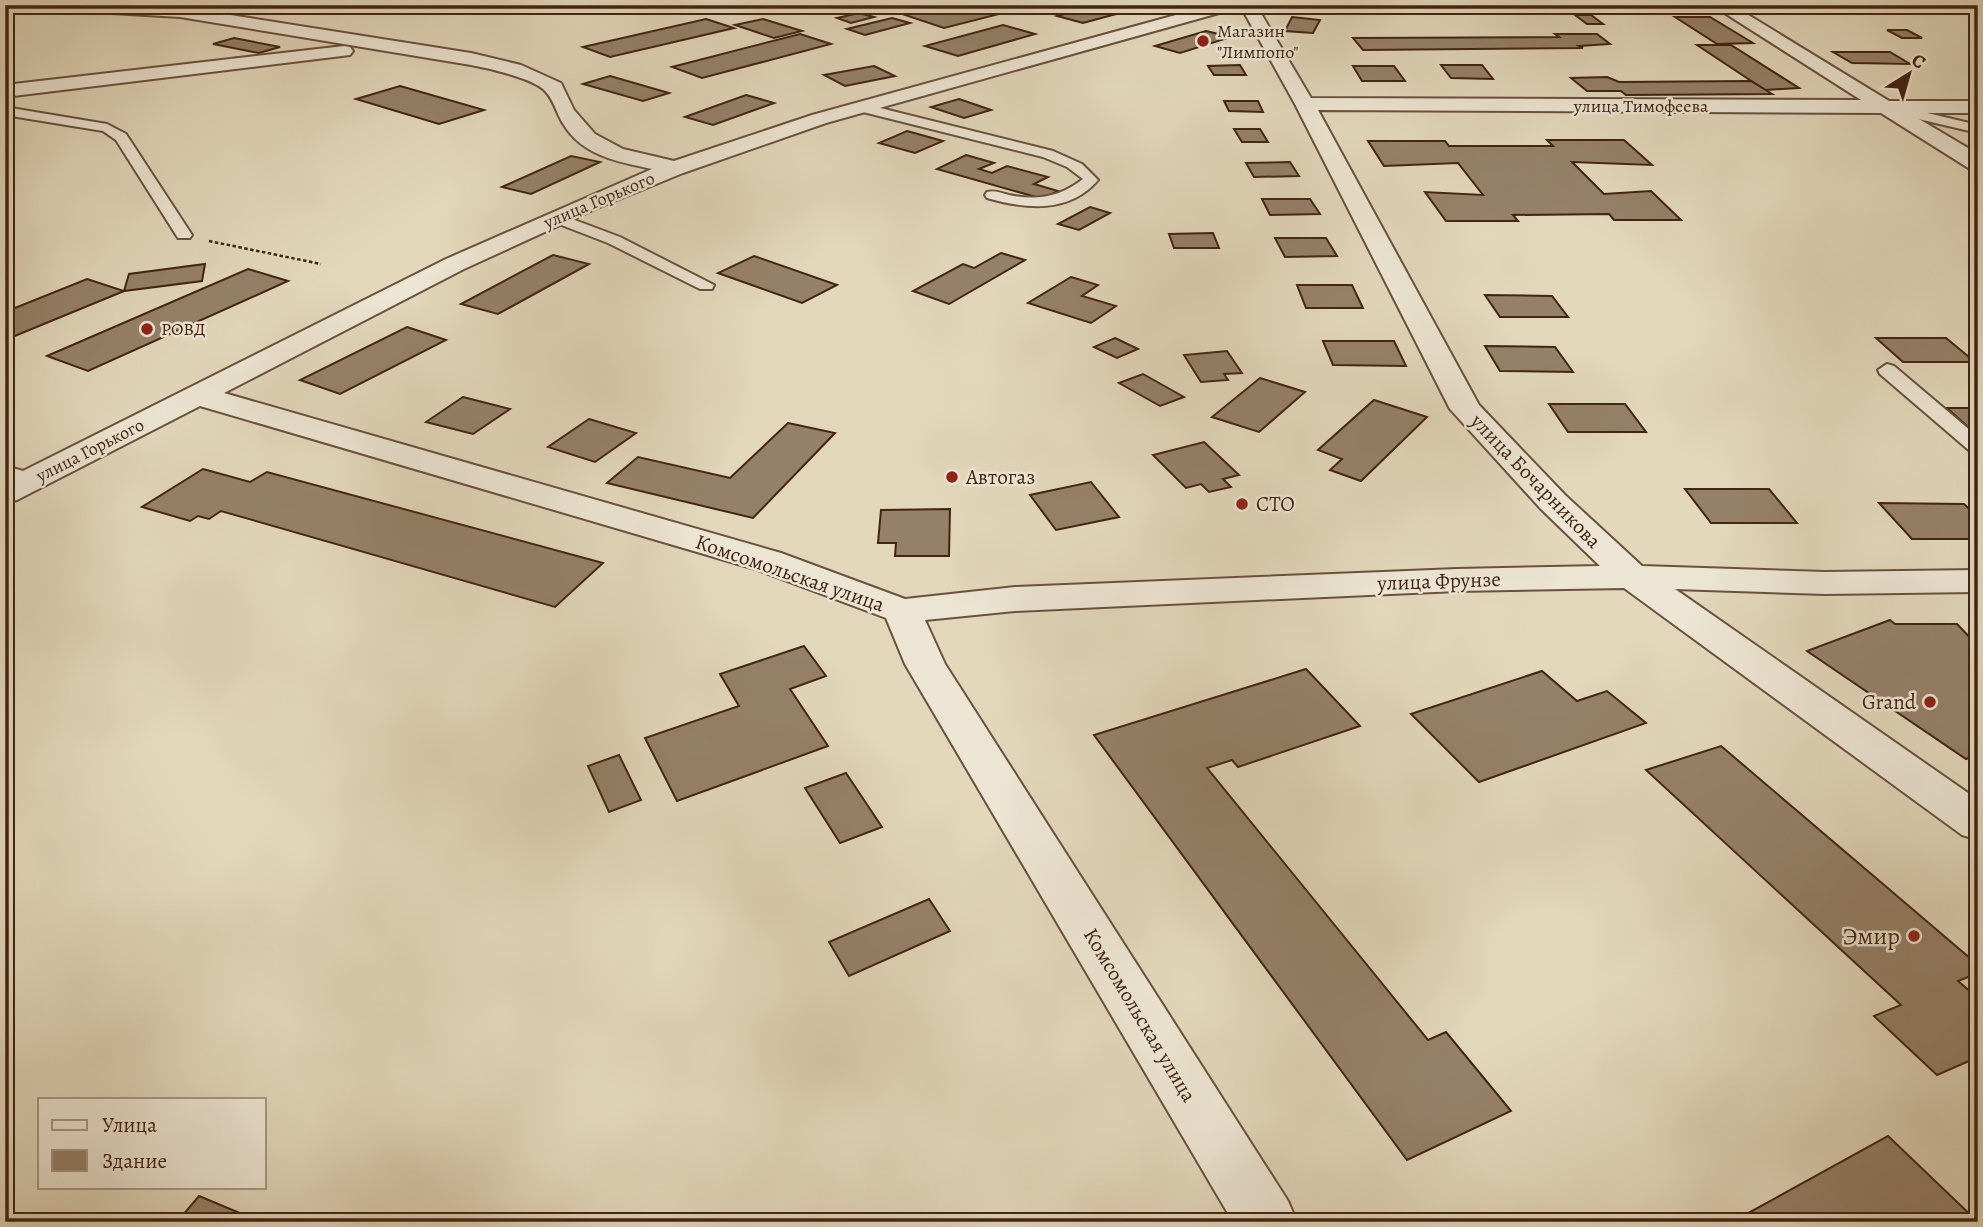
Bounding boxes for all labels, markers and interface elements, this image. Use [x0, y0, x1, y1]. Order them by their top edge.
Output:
place label: Магазин "Лимпопо" [1217, 19, 1299, 64]
marker: Магазин "Лимпопо" [1195, 33, 1211, 49]
north arrow [1874, 38, 1944, 108]
text: С [1906, 47, 1931, 75]
street label: улица Тимофеева [1573, 94, 1709, 118]
street label: улица Горького [539, 166, 658, 235]
place label: РОВД [161, 317, 206, 341]
marker: РОВД [139, 321, 155, 337]
street label: улица Бочарникова [1464, 407, 1608, 555]
street label: улица Горького [31, 412, 148, 488]
place label: Автогаз [965, 463, 1035, 491]
marker: Автогаз [944, 469, 960, 485]
place label: СТО [1256, 490, 1295, 518]
marker: СТО [1234, 496, 1250, 512]
street label: Комсомольская улица [692, 527, 889, 619]
street label: улица Фрунзе [1376, 565, 1501, 597]
place label: Grand [1862, 688, 1917, 716]
marker: Grand [1922, 694, 1938, 710]
place label: Эмир [1842, 920, 1900, 952]
street label: Комсомольская улица [1077, 923, 1203, 1107]
marker: Эмир [1906, 928, 1922, 944]
legend [38, 1098, 266, 1188]
text: Улица [102, 1111, 157, 1139]
text: Здание [102, 1147, 167, 1175]

